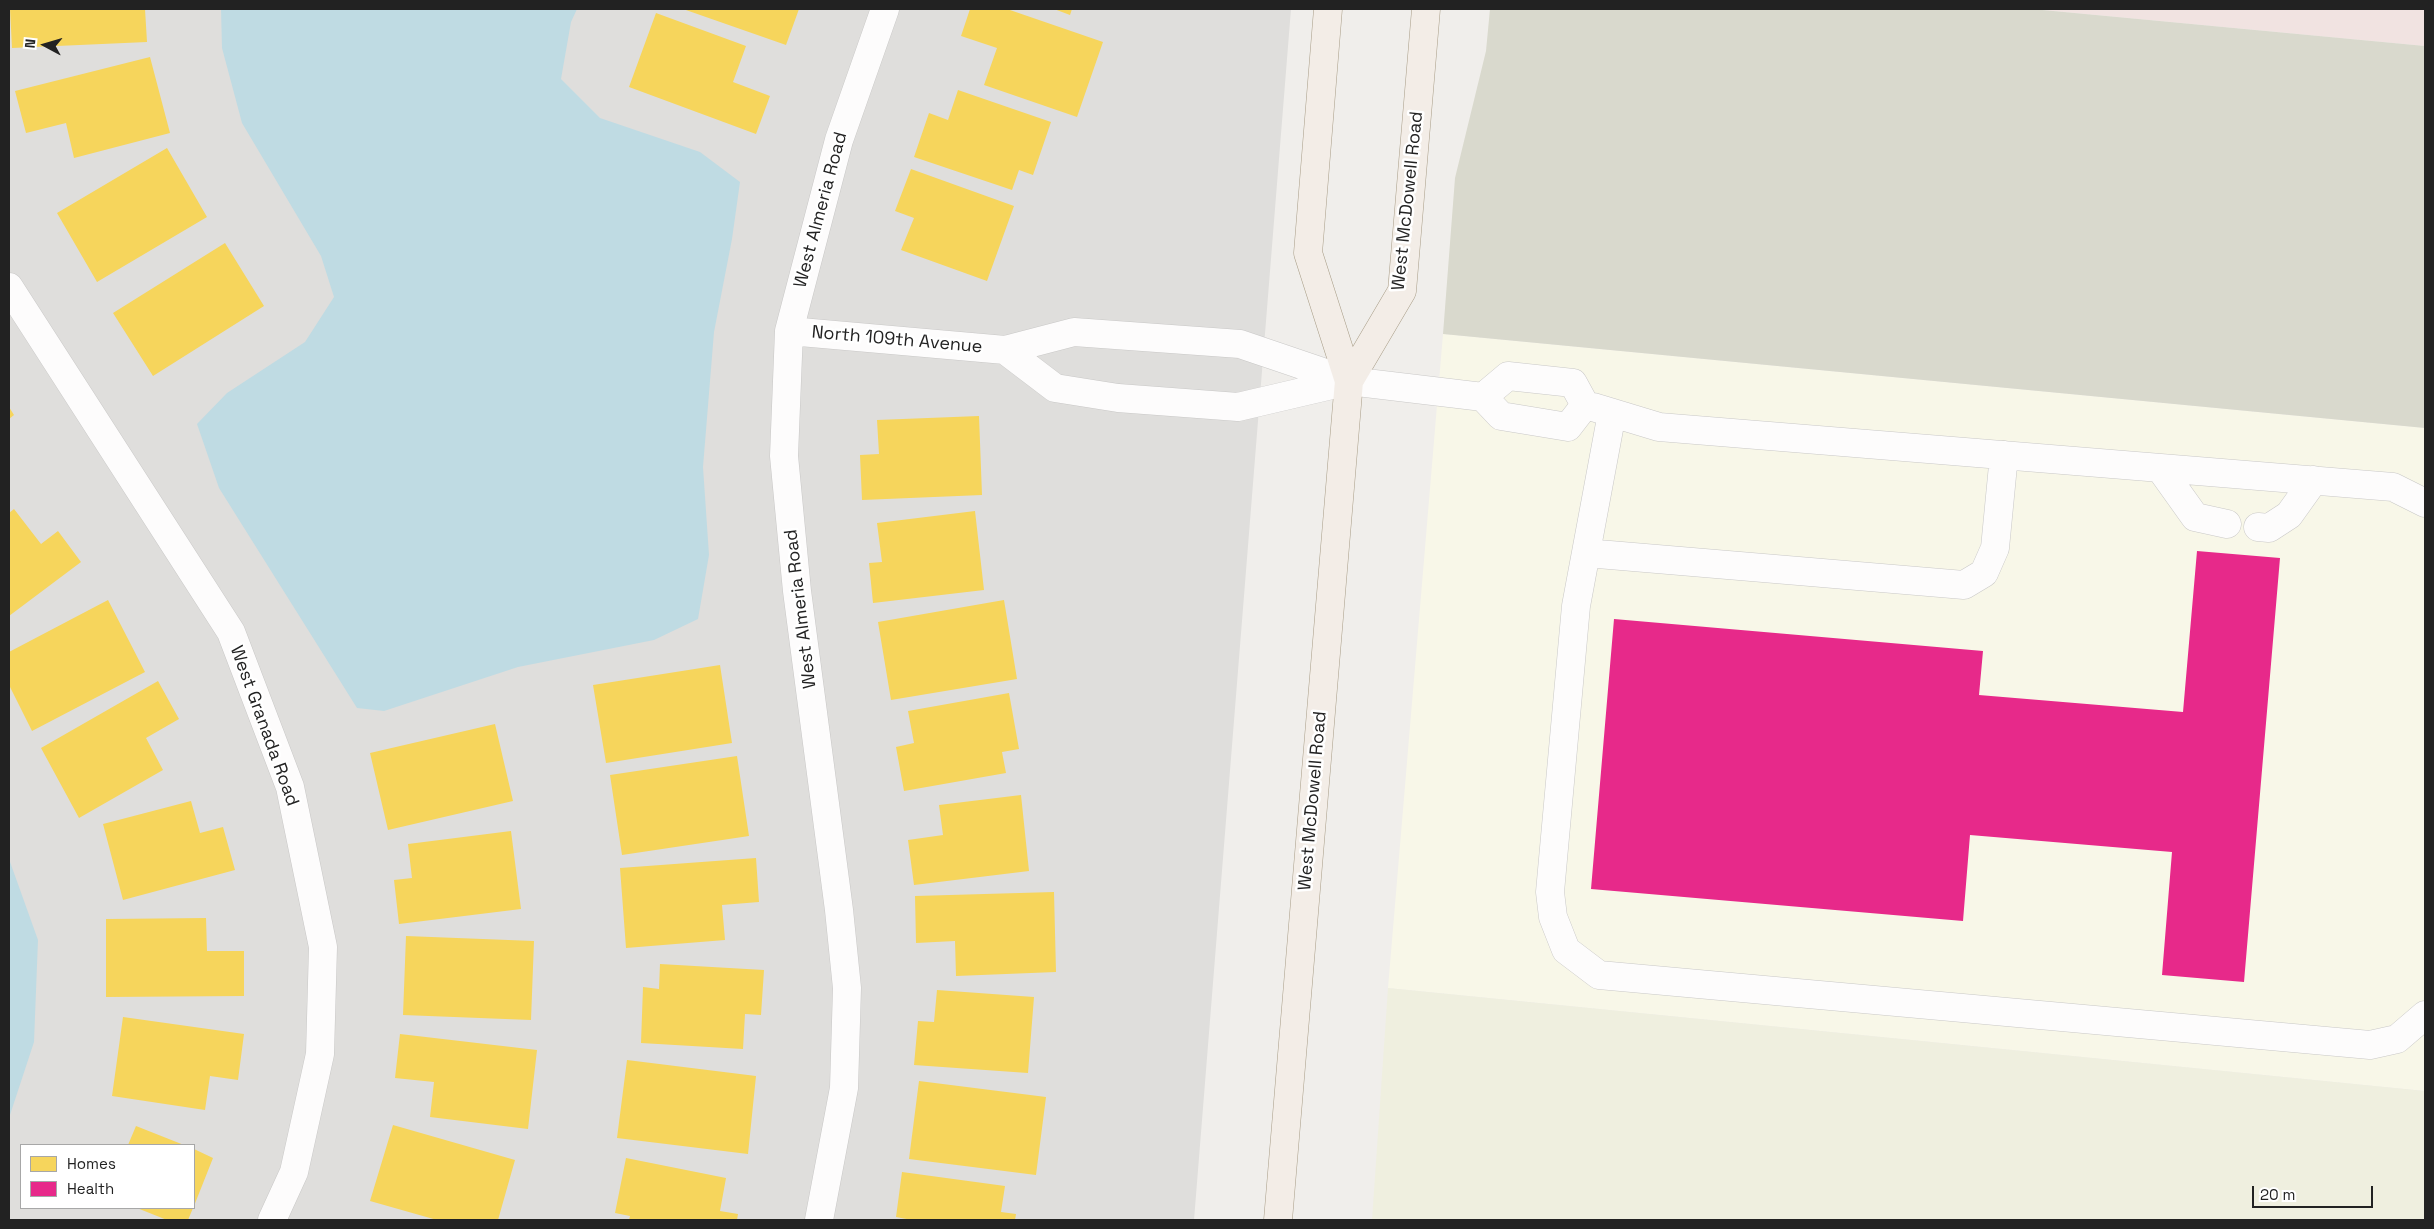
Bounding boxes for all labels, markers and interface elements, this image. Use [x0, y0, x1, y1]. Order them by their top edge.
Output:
north arrow [20, 20, 70, 70]
text: N [21, 38, 40, 49]
street label: West McDowell Road [1388, 110, 1428, 292]
street label: West Almeria Road [790, 130, 852, 290]
street label: North 109th Avenue [811, 322, 983, 358]
street label: West Almeria Road [780, 528, 822, 690]
street label: West Granada Road [225, 643, 303, 809]
street label: West McDowell Road [1294, 710, 1332, 892]
legend [20, 1144, 195, 1209]
text: Homes [67, 1154, 116, 1173]
scale bar [2254, 1176, 2375, 1208]
text: Health [67, 1179, 114, 1198]
text: 20 m [2260, 1185, 2295, 1204]

